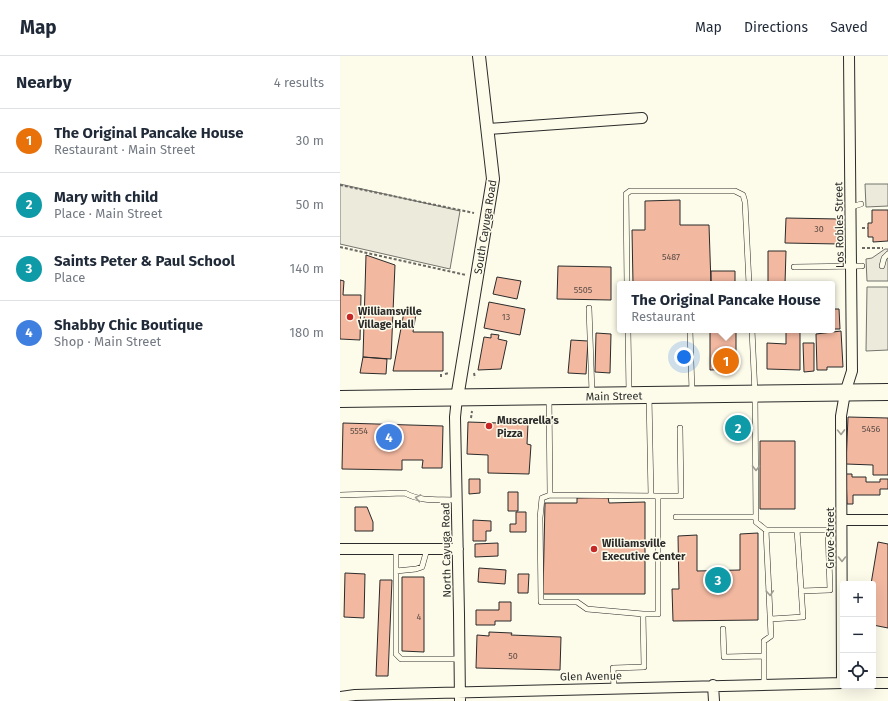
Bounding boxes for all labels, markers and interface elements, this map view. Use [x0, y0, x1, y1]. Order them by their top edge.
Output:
text: Map [20, 16, 57, 39]
text: Map [695, 19, 722, 36]
text: Directions [744, 19, 808, 36]
text: Saved [830, 19, 868, 36]
text: Nearby [16, 72, 71, 93]
text: 4 results [274, 75, 324, 90]
text: The Original Pancake House [54, 124, 244, 142]
text: 1 [26, 133, 32, 148]
text: 30 m [296, 133, 324, 148]
text: Restaurant · Main Street [54, 142, 195, 157]
street label: South Cayuga Road [472, 179, 499, 275]
street label: Los Robles Street [832, 182, 847, 268]
text: Mary with child [54, 188, 158, 206]
text: 2 [26, 197, 32, 212]
text: 50 m [296, 197, 324, 212]
text: Place · Main Street [54, 206, 162, 221]
house number: 30 [814, 224, 824, 234]
text: Saints Peter & Paul School [54, 252, 235, 270]
house number: 5487 [662, 252, 680, 262]
text: 3 [26, 261, 32, 276]
text: 140 m [290, 261, 324, 276]
text: Place [54, 270, 85, 285]
popup [617, 281, 835, 333]
house number: 5505 [574, 285, 593, 295]
text: The Original Pancake House [631, 291, 821, 309]
place label: Williamsville Village Hall [357, 305, 422, 331]
text: Restaurant [631, 309, 695, 324]
marker: Williamsville Village Hall [345, 312, 355, 322]
house number: 13 [502, 312, 510, 322]
text: Shabby Chic Boutique [54, 316, 203, 334]
text: 4 [25, 325, 33, 340]
text: 180 m [289, 325, 324, 340]
text: Shop · Main Street [54, 334, 161, 349]
pin: 1 [713, 346, 739, 376]
your location [674, 347, 694, 367]
street label: Main Street [585, 390, 643, 403]
pin: 2 [725, 413, 751, 443]
place label: Muscarella’s Pizza [497, 414, 560, 440]
marker: Muscarella’s Pizza [484, 421, 494, 431]
pin: 4 [376, 422, 402, 452]
house number: 5456 [862, 424, 880, 434]
house number: 5554 [350, 426, 368, 436]
one-way arrow [837, 429, 845, 435]
one-way arrow [752, 465, 760, 471]
one-way arrow [415, 494, 422, 503]
street label: North Cayuga Road [439, 502, 454, 598]
street label: Grove Street [824, 507, 837, 569]
place label: Williamsville Executive Center [602, 537, 686, 563]
marker: Williamsville Executive Center [589, 544, 599, 554]
one-way arrow [838, 556, 846, 562]
pin: 3 [705, 565, 731, 595]
map controls [840, 581, 876, 689]
button: + [840, 581, 876, 617]
one-way arrow [766, 590, 774, 596]
house number: 4 [417, 612, 422, 622]
button: − [840, 617, 876, 653]
house number: 50 [508, 651, 518, 661]
button: locate [840, 653, 876, 689]
street label: Glen Avenue [560, 669, 622, 684]

